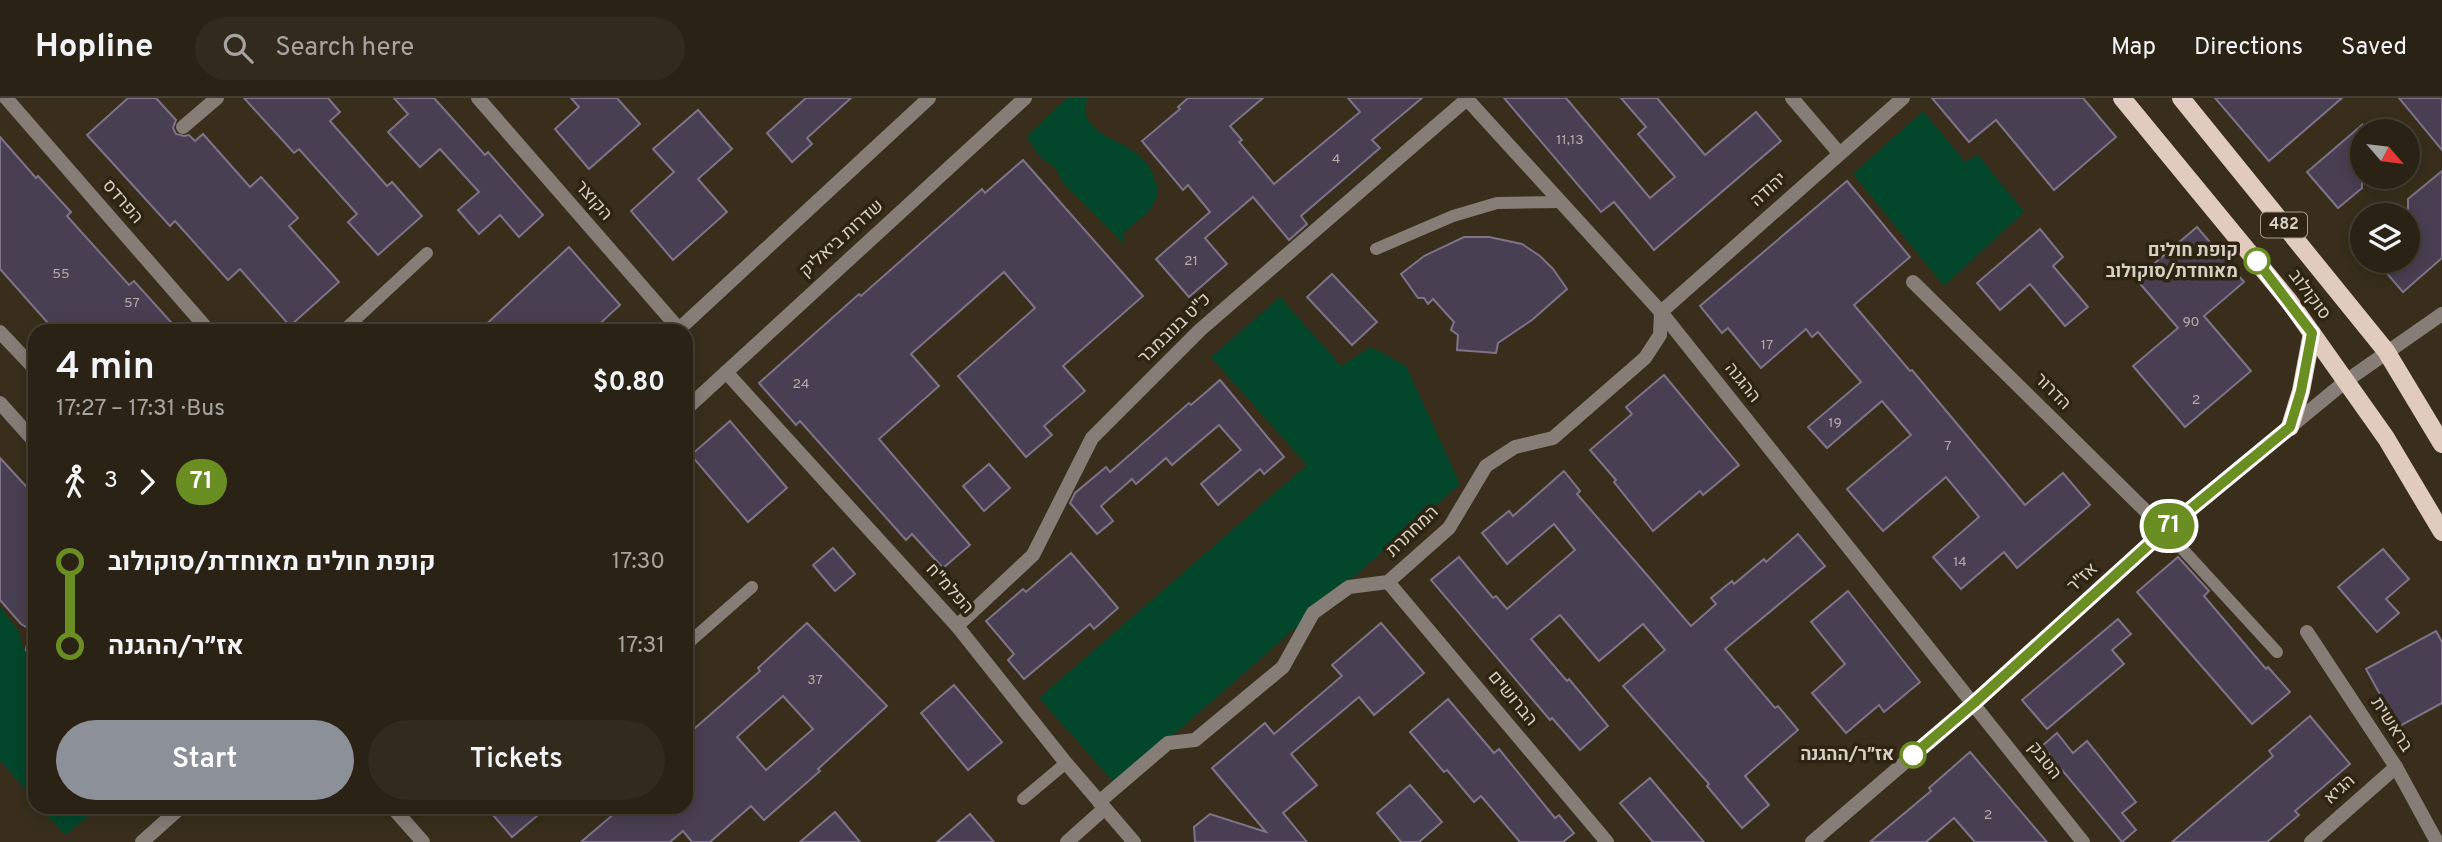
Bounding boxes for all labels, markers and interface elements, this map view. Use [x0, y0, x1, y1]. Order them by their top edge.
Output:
search box [195, 17, 685, 80]
text: Hopline [35, 27, 153, 69]
icon: search [219, 29, 257, 67]
text: Search here [275, 32, 414, 65]
text: Map [2111, 33, 2156, 63]
text: Directions [2194, 33, 2303, 63]
text: Saved [2341, 33, 2407, 63]
north arrow [2350, 119, 2420, 189]
map controls [2350, 119, 2420, 273]
house number: 11,13 [1556, 132, 1584, 149]
house number: 4 [1332, 151, 1340, 168]
street label: יהודה [1746, 168, 1792, 212]
street label: הפרדס [96, 175, 148, 229]
street label: הקוצר [569, 176, 617, 226]
street label: שדרות ביאליק [795, 195, 889, 283]
button: layers [2350, 203, 2420, 273]
road number: 482 [2261, 212, 2307, 238]
place label: קופת חולים מאוחדת/סוקולוב [2106, 240, 2238, 284]
marker: קופת חולים מאוחדת/סוקולוב [2244, 248, 2270, 274]
house number: 21 [1184, 253, 1198, 270]
street label: סוקולוב [2283, 265, 2335, 325]
house number: 55 [52, 266, 70, 283]
street label: כ"ט בנובמבר [1134, 288, 1216, 370]
house number: 57 [124, 295, 140, 312]
house number: 90 [2182, 314, 2200, 331]
house number: 17 [1761, 337, 1773, 354]
text: 4 min [56, 344, 155, 393]
street label: ההגנה [1719, 358, 1765, 408]
text: $0.80 [593, 367, 665, 400]
street label: הדרור [2029, 369, 2075, 415]
house number: 24 [792, 376, 810, 393]
house number: 2 [2192, 392, 2200, 409]
text: 17:27 – 17:31 · Bus [56, 395, 225, 424]
house number: 19 [1828, 415, 1842, 432]
house number: 7 [1944, 438, 1952, 455]
icon: walk [56, 463, 94, 501]
icon: forward [128, 463, 166, 501]
text: 3 [104, 467, 118, 496]
text: 71 [190, 467, 213, 497]
street label: המחתרת [1382, 501, 1444, 563]
line badge: 71 [2138, 503, 2200, 549]
text: 71 [2158, 511, 2180, 541]
text: קופת חולים מאוחדת/סוקולוב [108, 547, 436, 580]
text: 17:30 [612, 548, 665, 577]
house number: 14 [1953, 554, 1967, 571]
street label: אז"ר [2063, 558, 2103, 598]
street label: הפלמ"ח [920, 559, 978, 619]
text: אז״ר/ההגנה [108, 631, 244, 664]
text: 17:31 [618, 632, 665, 661]
street label: הברושים [1482, 667, 1542, 731]
house number: 37 [807, 672, 823, 689]
street label: בראשית [2365, 693, 2417, 757]
button: Start [56, 720, 354, 800]
button: Tickets [368, 720, 665, 800]
street label: הטבק [2022, 737, 2066, 785]
marker: אז״ר/ההגנה [1900, 742, 1926, 768]
place label: אז״ר/ההגנה [1800, 744, 1894, 767]
street label: הגיא [2319, 770, 2361, 810]
house number: 2 [1984, 807, 1992, 824]

